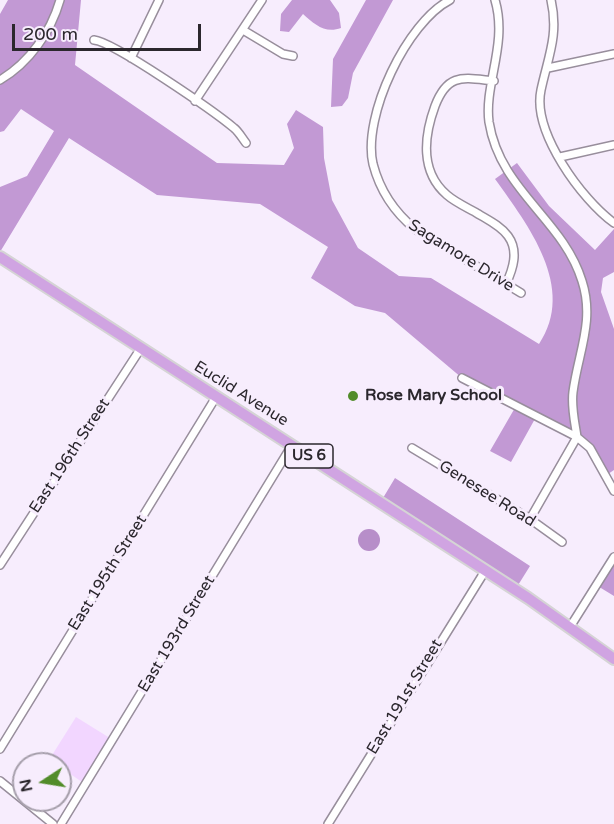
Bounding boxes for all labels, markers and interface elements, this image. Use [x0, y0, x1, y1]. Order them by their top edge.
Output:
scale bar [15, 12, 204, 50]
text: 200 m [23, 23, 78, 45]
street label: Sagamore Drive [405, 216, 517, 296]
street label: Euclid Avenue [190, 357, 292, 431]
place label: Rose Mary School [365, 386, 502, 406]
marker: Rose Mary School [346, 389, 360, 403]
street label: East 196th Street [26, 395, 114, 517]
road number: US 6 [285, 444, 333, 468]
street label: Genesee Road [435, 457, 539, 531]
street label: East 195th Street [65, 512, 151, 634]
street label: East 193rd Street [135, 572, 219, 696]
street label: East 191st Street [363, 636, 447, 758]
north arrow [12, 752, 72, 812]
text: N [15, 777, 37, 794]

